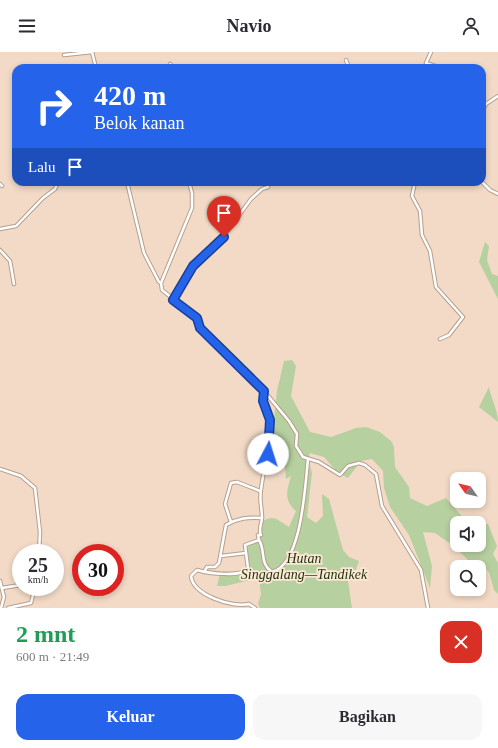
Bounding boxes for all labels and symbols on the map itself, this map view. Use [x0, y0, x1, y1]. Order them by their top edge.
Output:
pin [207, 196, 241, 237]
position arrow [247, 433, 289, 475]
north arrow [450, 472, 486, 508]
speed limit sign: 30 [72, 544, 124, 596]
park label: Hutan Singgalang—Tandikek [241, 551, 368, 582]

